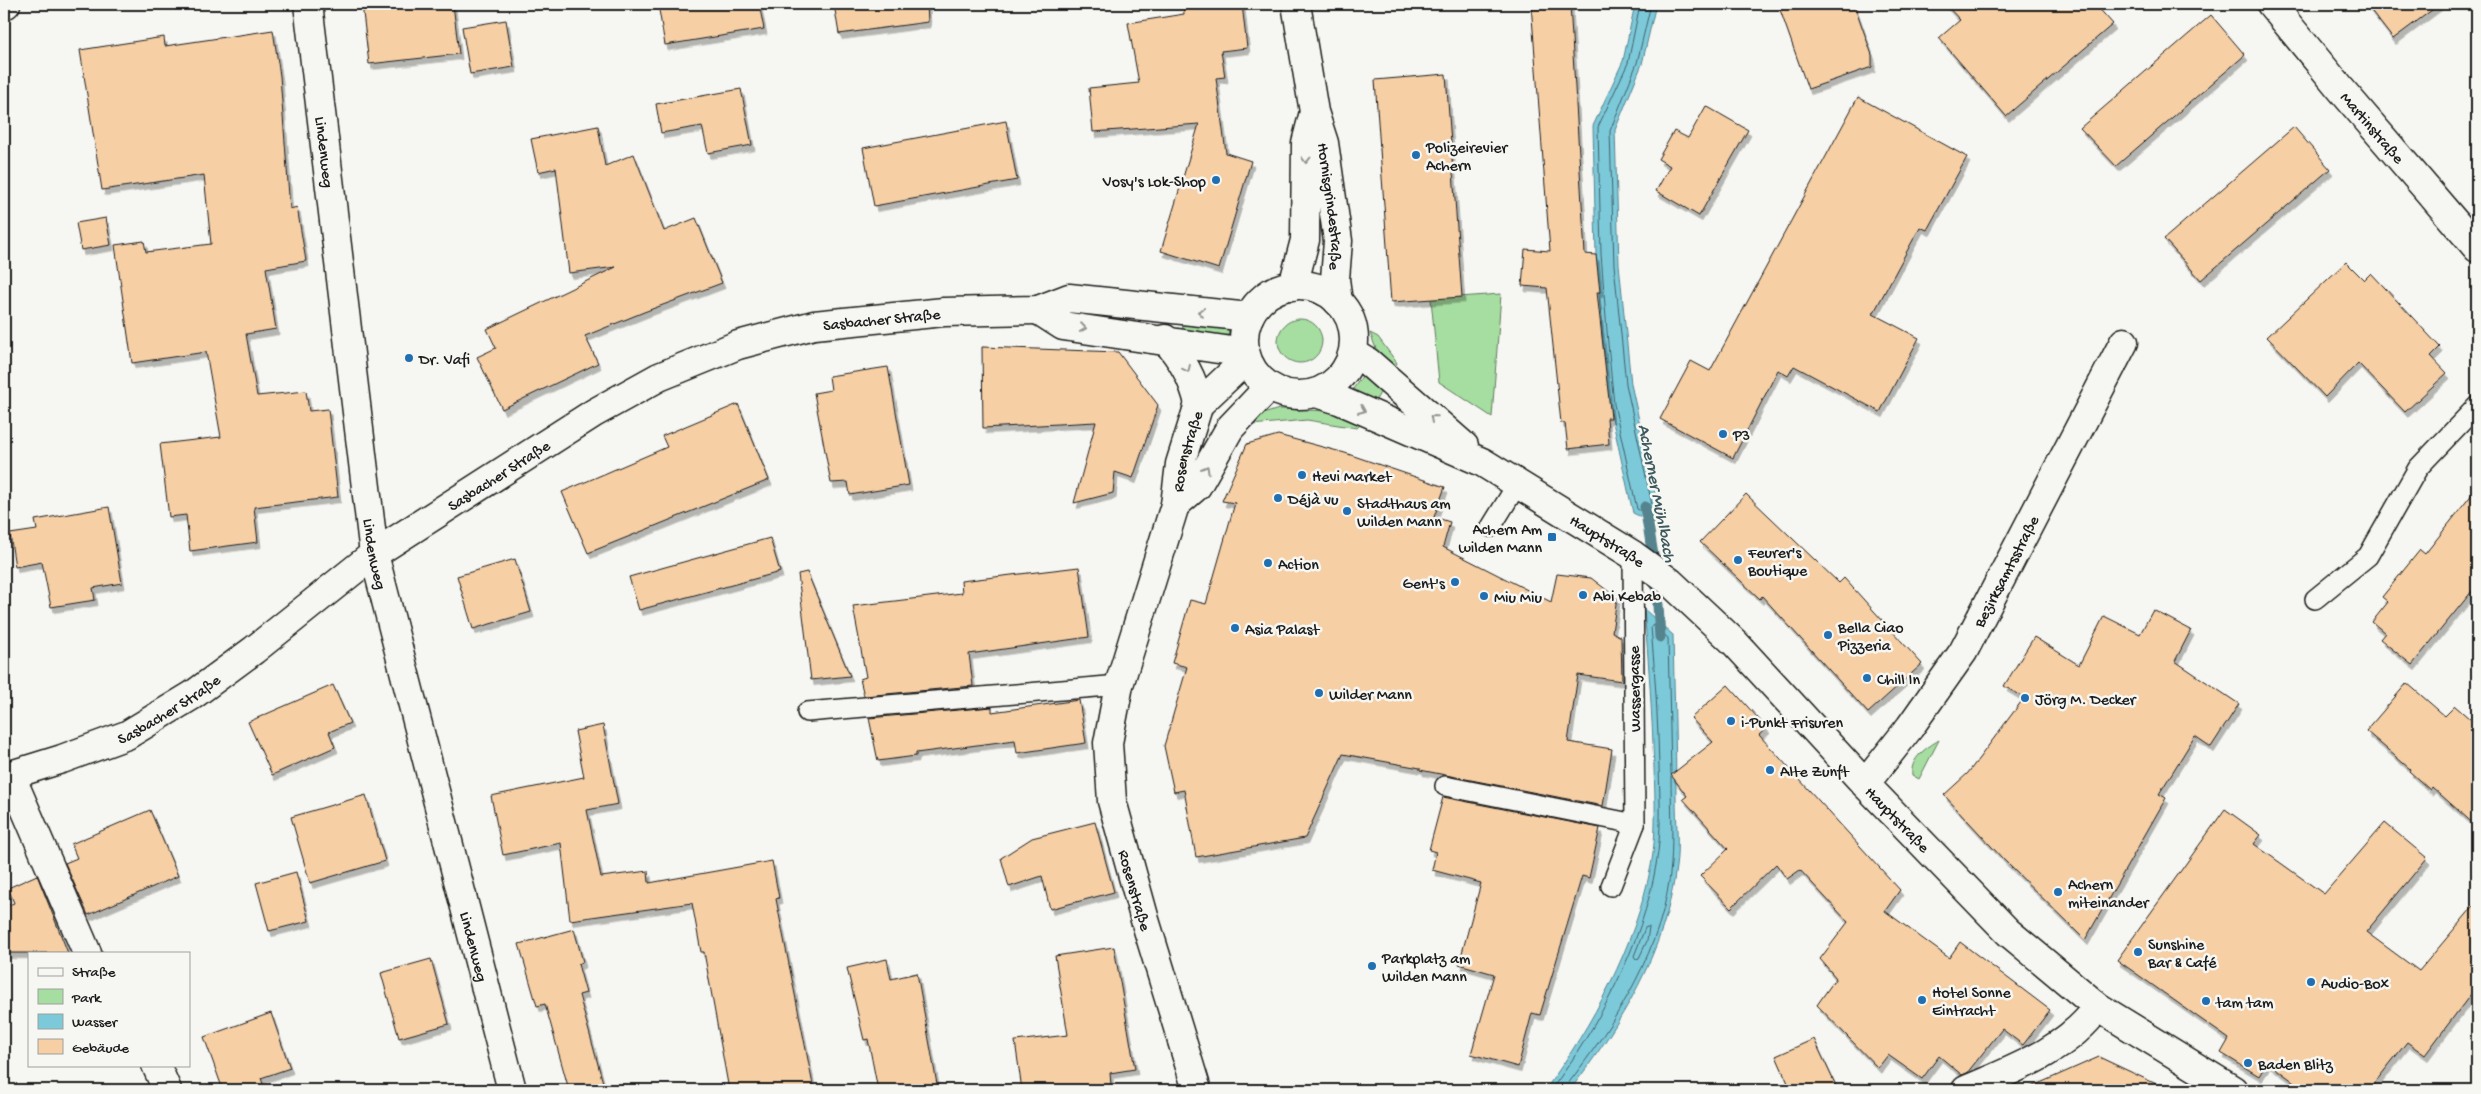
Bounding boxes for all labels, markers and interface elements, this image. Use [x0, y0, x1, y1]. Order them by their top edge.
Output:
street label: Martinstraße [2335, 90, 2407, 169]
street label: Lindenweg [309, 115, 336, 189]
place label: Polizeirevier Achern [1425, 140, 1509, 177]
street label: Hornisgrindestraße [1311, 142, 1344, 271]
marker: Polizeirevier Achern [1410, 149, 1422, 161]
one-way arrow [1301, 156, 1311, 164]
place label: Vosy's Lok-Shop [1102, 174, 1206, 193]
marker: Vosy's Lok-Shop [1210, 174, 1222, 186]
street label: Sasbacher Straße [822, 306, 942, 337]
one-way arrow [1196, 307, 1205, 317]
one-way arrow [1078, 323, 1087, 333]
marker: Dr. Vafi [403, 352, 415, 364]
place label: Dr. Vafi [418, 352, 470, 371]
one-way arrow [1181, 364, 1191, 373]
one-way arrow [1357, 404, 1366, 414]
street label: Rosenstraße [1171, 409, 1209, 493]
one-way arrow [1429, 415, 1438, 424]
water label: Acherner Mühlbach [1632, 423, 1679, 565]
marker: P3 [1717, 428, 1729, 440]
place label: P3 [1732, 428, 1750, 447]
street label: Sasbacher Straße [445, 437, 555, 517]
one-way arrow [1200, 465, 1210, 474]
marker: Hevi Market [1296, 469, 1308, 481]
place label: Hevi Market [1312, 469, 1393, 488]
marker: Déjà vu [1272, 492, 1284, 504]
place label: Déjà vu [1287, 492, 1339, 511]
place label: Stadthaus am Wilden Mann [1357, 496, 1451, 533]
marker: Stadthaus am Wilden Mann [1341, 505, 1353, 517]
street label: Hauptstraße [1565, 512, 1648, 574]
street label: Bezirksamtsstraße [1971, 513, 2045, 632]
street label: Lindenweg [357, 518, 389, 592]
place label: Achern Am wilden Mann [1458, 522, 1543, 559]
marker: Achern Am wilden Mann [1546, 531, 1558, 543]
place label: Feurer's Boutique [1747, 545, 1808, 582]
marker: Feurer's Boutique [1732, 554, 1744, 566]
marker: Action [1262, 557, 1274, 569]
place label: Action [1278, 557, 1319, 576]
place label: Gent's [1403, 576, 1446, 595]
marker: Gent's [1449, 576, 1461, 588]
marker: Abi Kebab [1577, 589, 1589, 601]
place label: Abi Kebab [1593, 589, 1662, 608]
marker: Miu Miu [1478, 590, 1490, 602]
place label: Miu Miu [1494, 590, 1542, 609]
place label: Bella Ciao Pizzeria [1837, 620, 1903, 657]
marker: Asia Palast [1229, 622, 1241, 634]
place label: Asia Palast [1245, 622, 1320, 641]
marker: Bella Ciao Pizzeria [1822, 629, 1834, 641]
street label: Wassergasse [1626, 645, 1647, 732]
street label: Sasbacher Straße [116, 671, 226, 751]
marker: Chill In [1861, 672, 1873, 684]
place label: Chill In [1877, 672, 1920, 691]
marker: Wilder Mann [1313, 687, 1325, 699]
place label: Wilder Mann [1329, 687, 1412, 706]
marker: Jörg M. Decker [2019, 692, 2031, 704]
place label: Jörg M. Decker [2035, 692, 2137, 711]
marker: i-Punkt Frisuren [1725, 715, 1737, 727]
place label: i-Punkt Frisuren [1741, 715, 1844, 734]
marker: Alte Zunft [1764, 764, 1776, 776]
place label: Alte Zunft [1780, 764, 1850, 783]
street label: Hauptstraße [1860, 784, 1933, 859]
street label: Rosenstraße [1112, 848, 1153, 934]
place label: Achern miteinander [2068, 877, 2150, 914]
marker: Achern miteinander [2052, 886, 2064, 898]
street label: Lindenweg [453, 910, 490, 984]
place label: Sunshine Bar & Café [2147, 937, 2217, 974]
marker: Sunshine Bar & Café [2132, 946, 2144, 958]
place label: Parkplatz am Wilden Mann [1381, 951, 1471, 988]
legend [28, 952, 190, 1066]
marker: Parkplatz am Wilden Mann [1366, 960, 1378, 972]
text: Straße [72, 964, 116, 982]
marker: Audio-Box [2305, 976, 2317, 988]
place label: Audio-Box [2321, 976, 2390, 995]
place label: Hotel Sonne Eintracht [1932, 985, 2011, 1022]
text: Park [71, 990, 102, 1008]
marker: Hotel Sonne Eintracht [1916, 994, 1928, 1006]
marker: tam tam [2200, 995, 2212, 1007]
place label: tam tam [2215, 995, 2274, 1014]
text: Wasser [72, 1014, 119, 1032]
text: Gebäude [72, 1040, 129, 1058]
marker: Baden Blitz [2242, 1057, 2254, 1069]
place label: Baden Blitz [2257, 1057, 2334, 1076]

